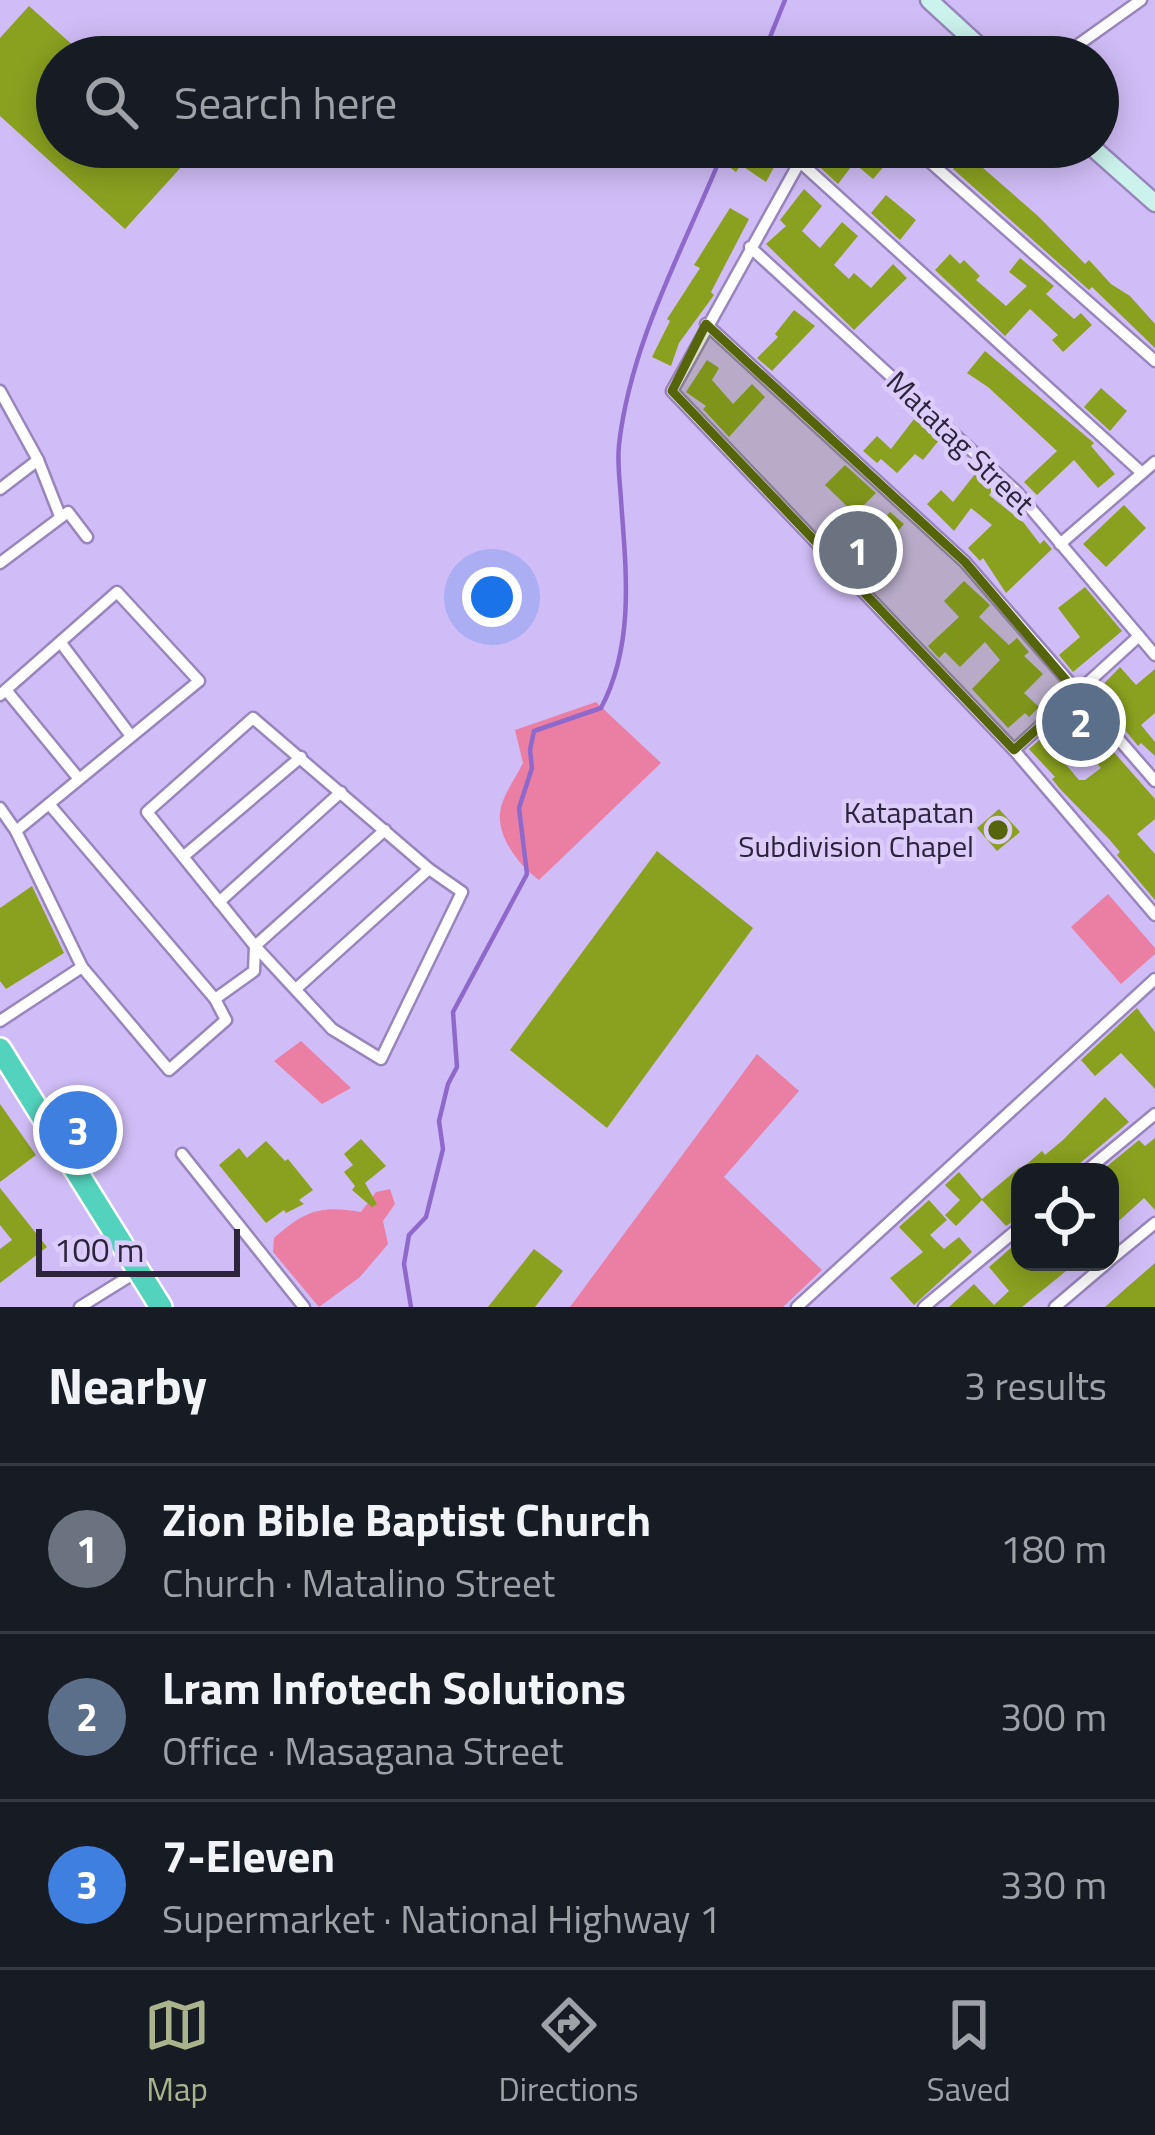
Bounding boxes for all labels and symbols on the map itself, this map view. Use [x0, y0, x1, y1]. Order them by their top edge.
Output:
street label: Matatag Street [876, 359, 1046, 525]
pin: 1 [819, 505, 897, 595]
your location [462, 567, 522, 627]
pin: 2 [1042, 677, 1120, 767]
place label: Katapatan Subdivision Chapel [738, 789, 974, 869]
marker: Katapatan Subdivision Chapel [985, 817, 1011, 843]
pin: 3 [39, 1085, 117, 1175]
scale bar [36, 1223, 240, 1276]

